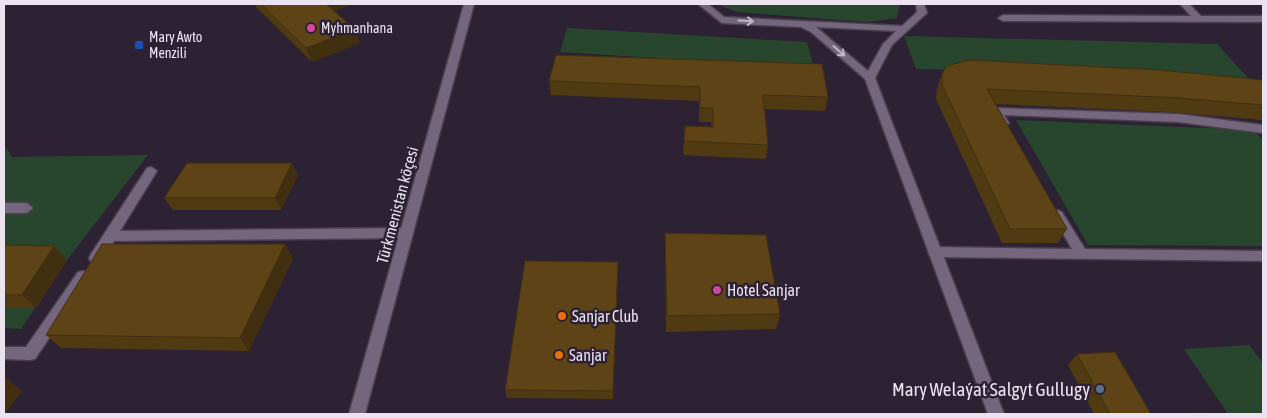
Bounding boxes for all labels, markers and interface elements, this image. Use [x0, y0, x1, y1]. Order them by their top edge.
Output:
one-way arrow [737, 17, 753, 26]
place label: Myhmanhana [321, 20, 393, 36]
marker: Myhmanhana [305, 22, 317, 34]
place label: Mary Awto Menzili [149, 29, 202, 61]
marker: Mary Awto Menzili [133, 39, 145, 51]
one-way arrow [832, 45, 845, 57]
street label: Türkmenistan köçesi [373, 145, 422, 266]
place label: Hotel Sanjar [727, 281, 800, 300]
marker: Hotel Sanjar [711, 284, 723, 296]
place label: Sanjar Club [572, 307, 639, 326]
marker: Sanjar Club [556, 310, 568, 322]
place label: Sanjar [569, 346, 607, 365]
marker: Sanjar [553, 349, 565, 361]
place label: Mary Welaýat Salgyt Gullugy [892, 378, 1090, 400]
marker: Mary Welaýat Salgyt Gullugy [1094, 383, 1106, 395]

